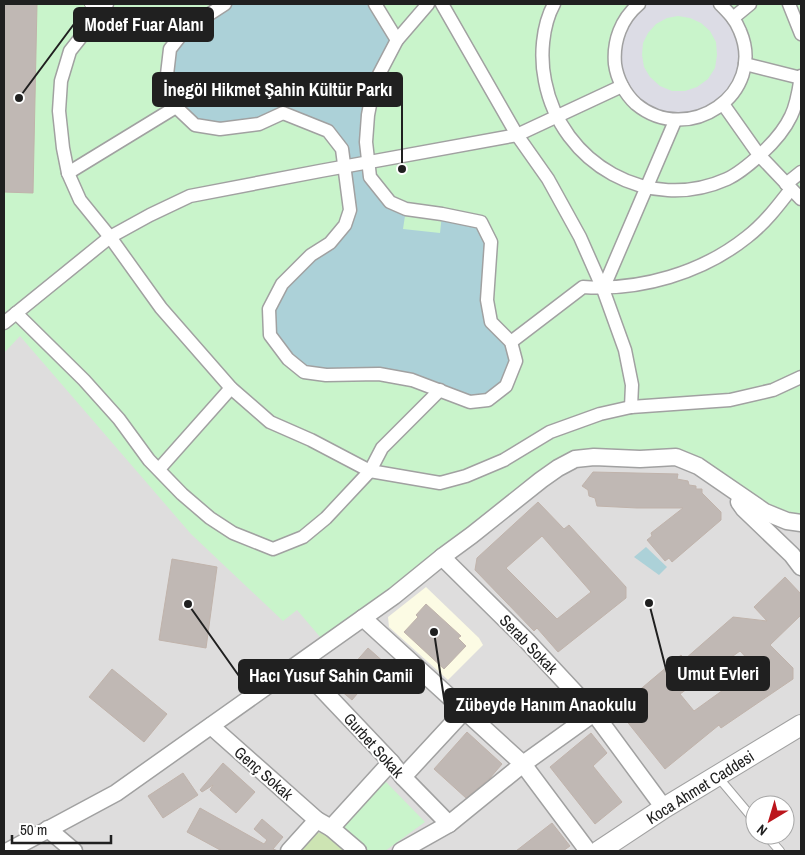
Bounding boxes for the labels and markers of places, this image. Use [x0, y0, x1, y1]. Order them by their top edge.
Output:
callout: Modef Fuar Alanı [74, 8, 213, 41]
callout: İnegöl Hikmet Şahin Kültür Parkı [153, 73, 402, 106]
callout: Umut Evleri [667, 657, 769, 690]
callout: Hacı Yusuf Sahin Camii [239, 660, 424, 693]
callout: Zübeyde Hanım Anaokulu [445, 689, 647, 722]

